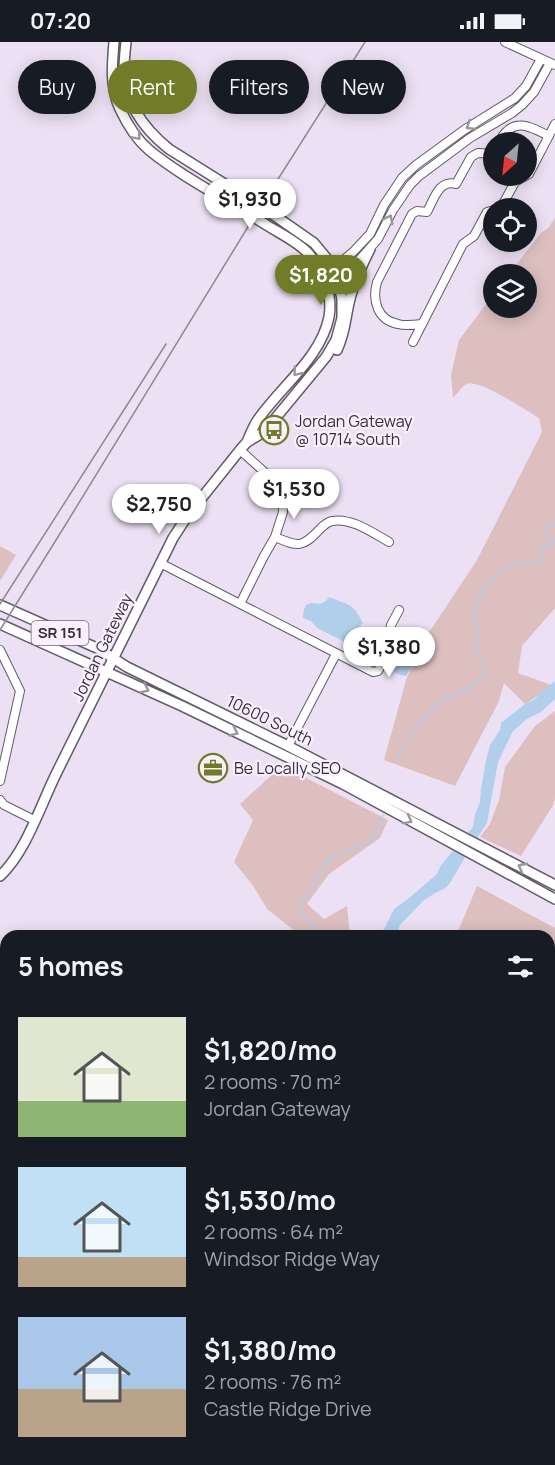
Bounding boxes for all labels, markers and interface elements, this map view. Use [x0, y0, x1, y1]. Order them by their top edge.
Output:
text: 07:20 [30, 6, 91, 36]
chip: Buy [18, 60, 96, 114]
chip: Rent [108, 60, 197, 114]
chip: Filters [209, 60, 309, 114]
chip: New [321, 60, 406, 114]
one-way arrow [466, 119, 476, 131]
one-way arrow [130, 129, 141, 140]
north arrow [483, 132, 537, 186]
map controls [483, 132, 537, 318]
pin: $1,930 [201, 179, 299, 230]
text: $1,930 [218, 185, 282, 212]
button: locate [483, 198, 537, 252]
one-way arrow [381, 214, 393, 225]
pin: $1,820 [272, 255, 370, 306]
text: $1,820 [289, 261, 353, 288]
button: layers [483, 264, 537, 318]
one-way arrow [293, 365, 304, 376]
place label: Jordan Gateway @ 10714 South [295, 410, 413, 450]
bus stop icon: Jordan Gateway @ 10714 South [258, 414, 290, 446]
pin: $1,530 [245, 469, 343, 520]
text: $1,530 [262, 475, 326, 502]
pin: $2,750 [110, 484, 208, 535]
text: $2,750 [126, 490, 192, 517]
street label: Jordan Gateway [66, 589, 138, 705]
road number: SR 151 [32, 621, 88, 645]
pin: $1,380 [340, 627, 438, 678]
text: $1,380 [357, 633, 421, 660]
one-way arrow [138, 681, 149, 693]
street label: 10600 South [223, 690, 317, 750]
one-way arrow [228, 724, 239, 736]
office icon: Be Locally SEO [197, 752, 229, 784]
place label: Be Locally SEO [234, 757, 341, 779]
one-way arrow [402, 813, 412, 824]
one-way arrow [518, 863, 528, 874]
text: 5 homes [18, 948, 124, 984]
icon: filters [504, 950, 537, 983]
text: $1,820/mo [204, 1032, 337, 1068]
icon: home [66, 1041, 138, 1113]
text: 2 rooms · 70 m² [204, 1068, 341, 1095]
text: Jordan Gateway [204, 1095, 351, 1122]
text: $1,530/mo [204, 1182, 336, 1218]
icon: home [66, 1191, 138, 1263]
text: 2 rooms · 64 m² [204, 1218, 343, 1245]
text: Windsor Ridge Way [204, 1245, 380, 1272]
text: $1,380/mo [204, 1332, 336, 1368]
icon: home [66, 1341, 138, 1413]
text: 2 rooms · 76 m² [204, 1368, 341, 1395]
text: Castle Ridge Drive [204, 1395, 372, 1422]

